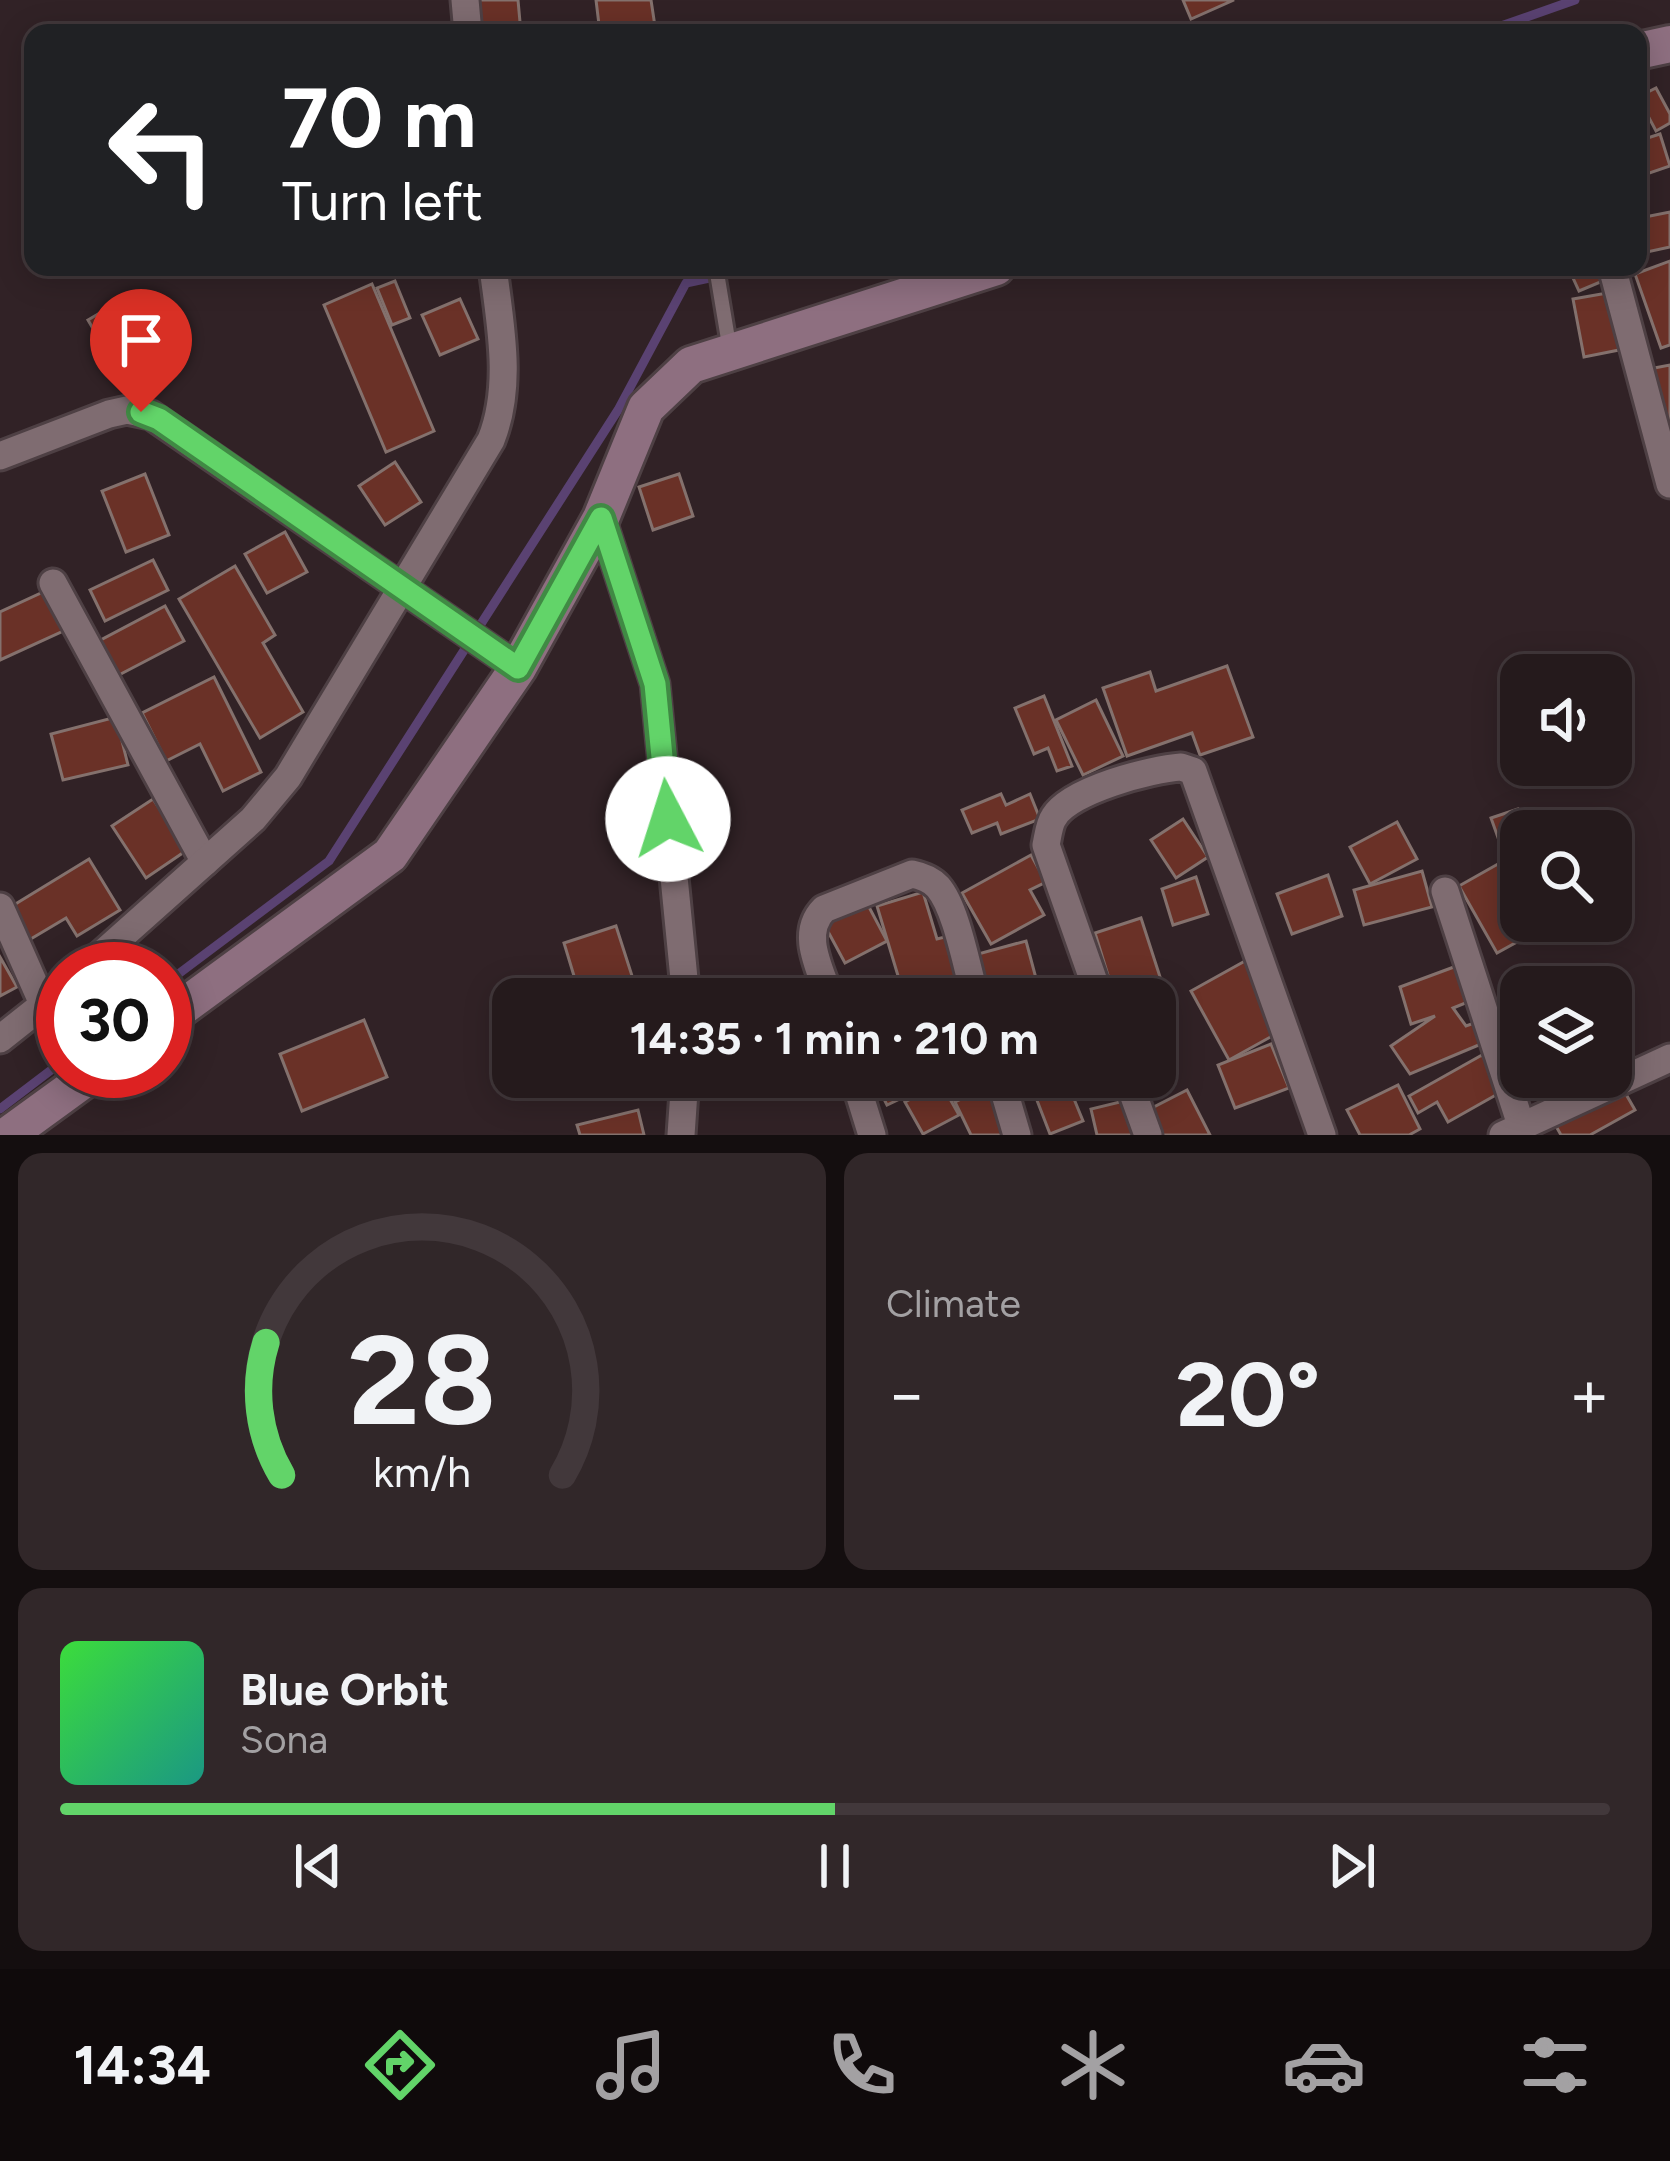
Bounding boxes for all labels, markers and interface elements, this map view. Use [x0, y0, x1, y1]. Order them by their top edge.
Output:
text: 70 m [282, 67, 476, 168]
icon: left [84, 72, 240, 228]
text: Turn left [282, 169, 483, 234]
pin [90, 289, 192, 412]
icon: arrive [108, 307, 174, 373]
map controls [1500, 654, 1632, 1098]
button: sound [1500, 654, 1632, 786]
position arrow [605, 756, 731, 882]
button: search [1500, 810, 1632, 942]
speed limit sign: 30 [36, 942, 192, 1098]
button: layers [1500, 966, 1632, 1098]
text: 14:35 · 1 min · 210 m [630, 1011, 1038, 1065]
text: Climate [886, 1280, 1021, 1327]
text: 28 [348, 1305, 496, 1455]
text: 20° [1176, 1340, 1320, 1449]
text: − [886, 1354, 927, 1434]
text: + [1569, 1354, 1610, 1434]
text: km/h [373, 1445, 471, 1497]
text: Blue Orbit [240, 1662, 449, 1716]
text: Sona [240, 1716, 328, 1763]
icon: previous [285, 1833, 351, 1899]
icon: pause [802, 1833, 868, 1899]
icon: next [1319, 1833, 1385, 1899]
icon: directions [358, 2023, 442, 2107]
icon: music [589, 2023, 673, 2107]
icon: phone [820, 2023, 904, 2107]
icon: climate [1051, 2023, 1135, 2107]
icon: car [1282, 2023, 1366, 2107]
icon: filters [1513, 2023, 1597, 2107]
text: 14:34 [73, 2033, 211, 2098]

